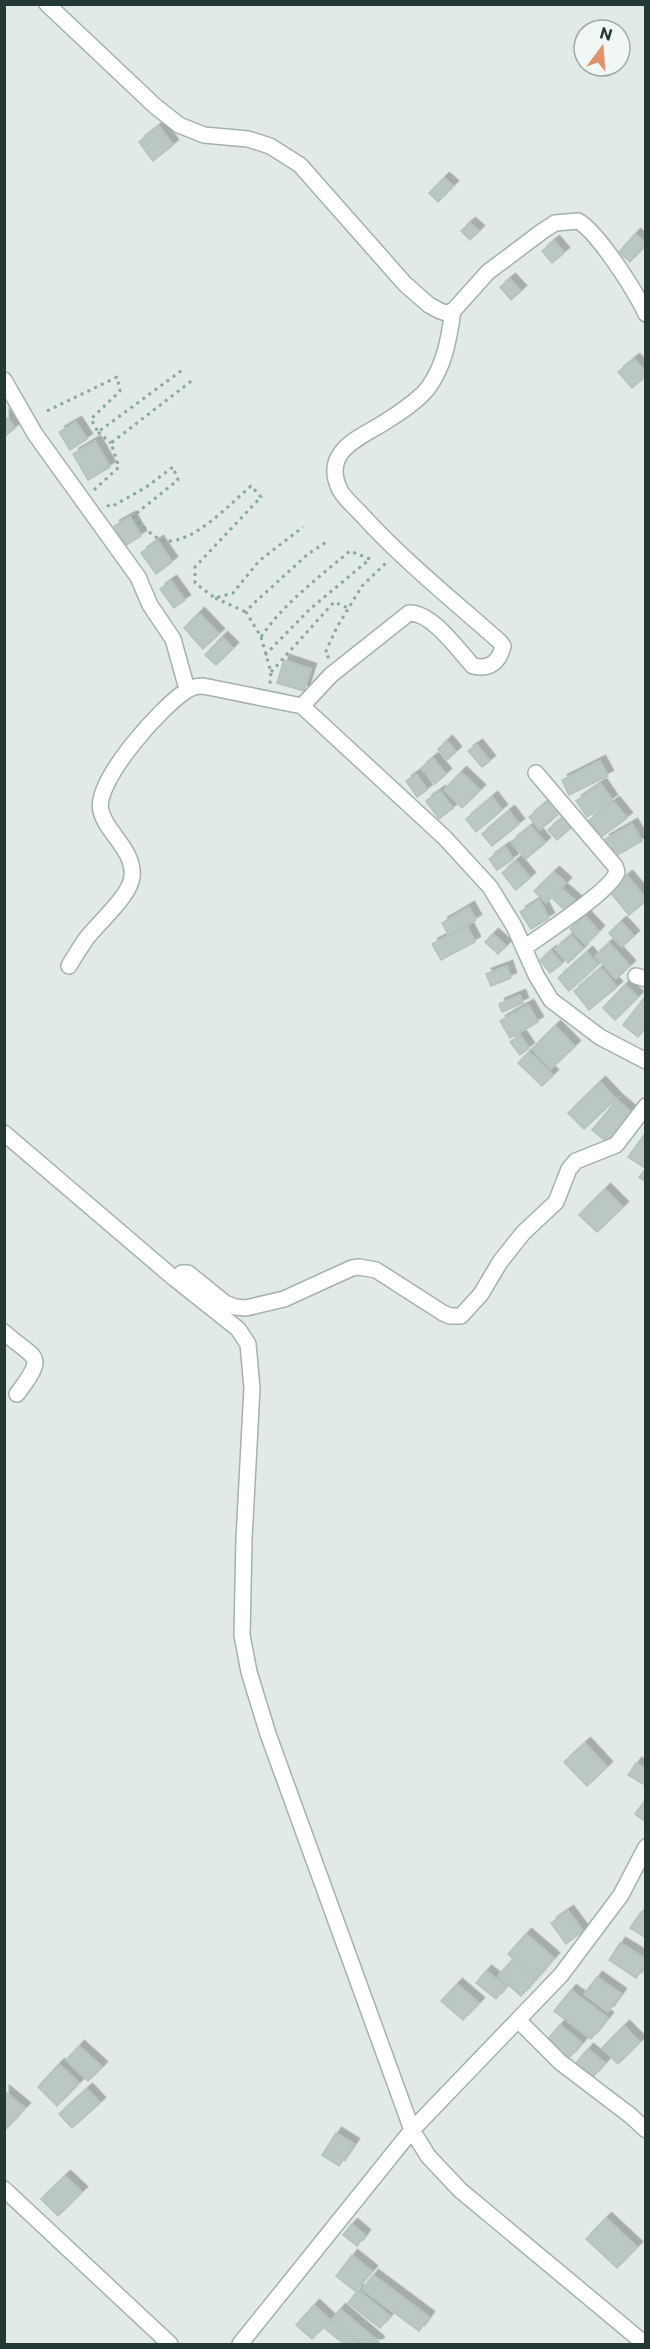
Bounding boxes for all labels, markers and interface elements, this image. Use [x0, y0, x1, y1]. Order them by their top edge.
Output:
north arrow [572, 18, 632, 78]
text: N [598, 22, 615, 44]

